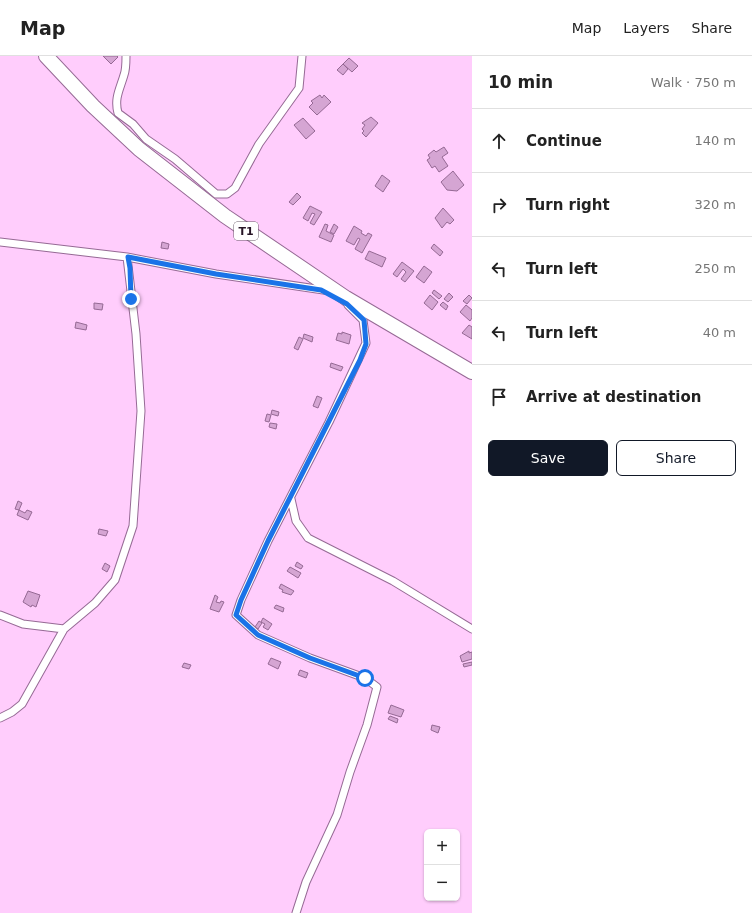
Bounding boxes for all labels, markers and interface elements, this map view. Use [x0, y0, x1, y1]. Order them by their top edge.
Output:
text: Map [20, 17, 65, 39]
text: Map [572, 20, 601, 36]
text: Layers [623, 20, 670, 36]
text: Share [692, 20, 732, 36]
text: 10 min [488, 72, 553, 92]
text: Walk · 750 m [651, 75, 736, 90]
icon: ahead [488, 130, 510, 152]
text: Continue [526, 132, 602, 150]
text: 140 m [694, 133, 736, 148]
icon: right [488, 194, 510, 216]
text: Turn right [526, 196, 610, 214]
text: 320 m [694, 197, 736, 212]
road number: T1 [234, 222, 258, 240]
icon: left [488, 258, 510, 280]
text: Turn left [526, 260, 598, 278]
text: 250 m [694, 261, 736, 276]
route end [122, 290, 140, 308]
icon: left [488, 322, 510, 344]
text: Turn left [526, 324, 598, 342]
text: 40 m [703, 325, 736, 340]
icon: arrive [488, 386, 510, 408]
text: Arrive at destination [526, 388, 701, 406]
button: Save [488, 440, 608, 476]
button: Share [616, 440, 736, 476]
route start [356, 669, 374, 687]
map controls [424, 829, 460, 901]
button: + [424, 829, 460, 865]
button: − [424, 865, 460, 901]

